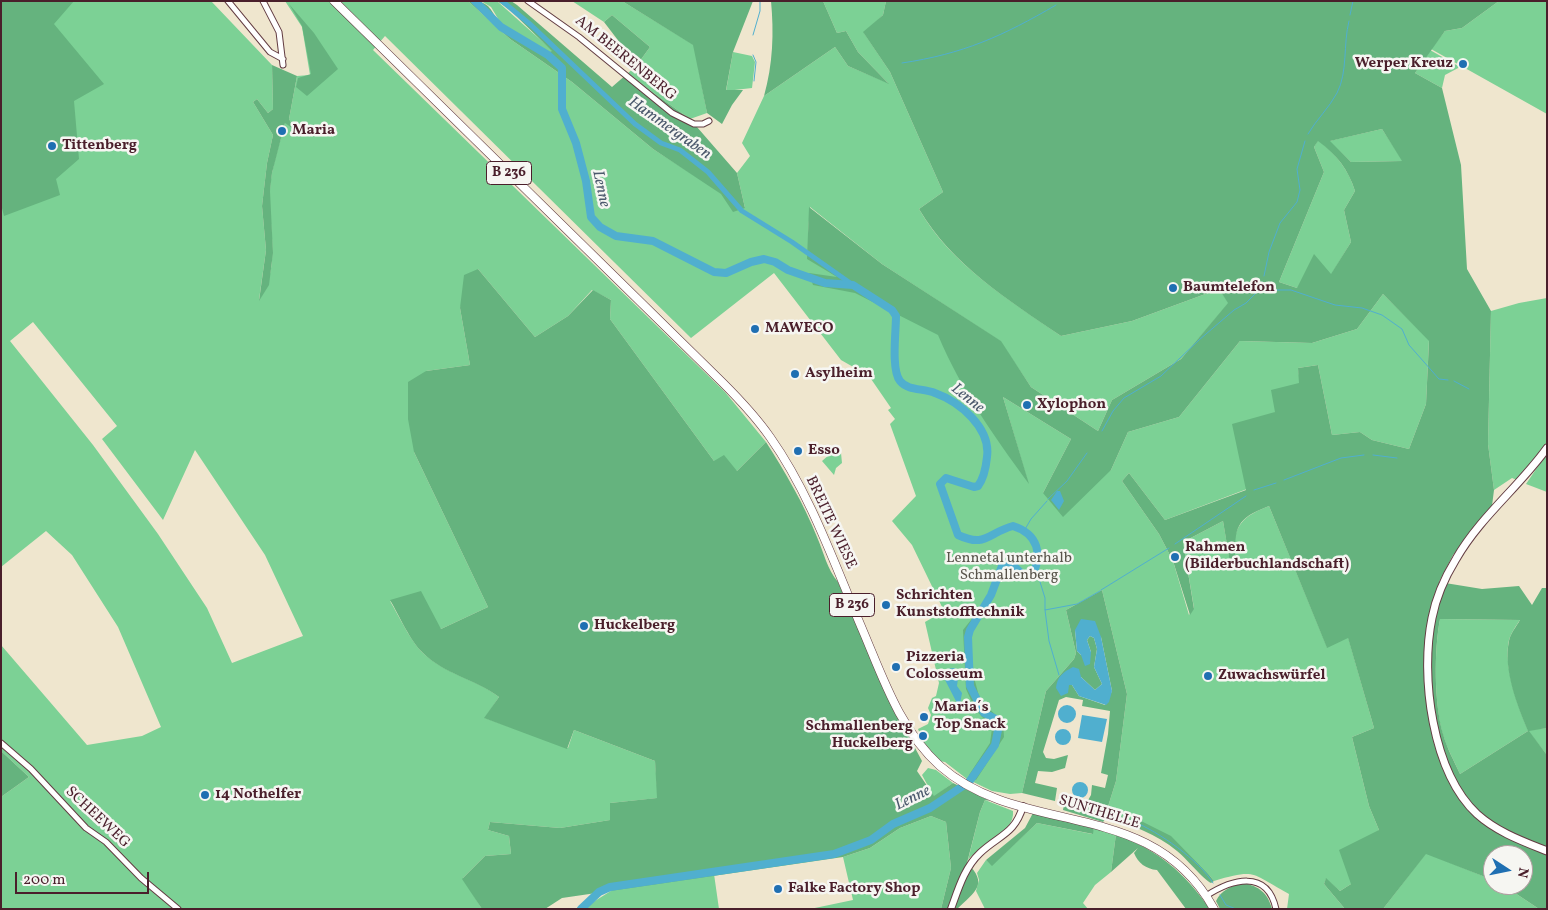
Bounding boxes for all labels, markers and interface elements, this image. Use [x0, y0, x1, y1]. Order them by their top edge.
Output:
street label: AM BEERENBERG [571, 13, 679, 105]
place label: Werper Kreuz [1355, 55, 1453, 73]
marker: Werper Kreuz [1457, 58, 1469, 70]
water label: Hammergraben [624, 93, 714, 165]
place label: Maria [292, 122, 335, 140]
marker: Maria [276, 125, 288, 137]
place label: Tittenberg [62, 137, 137, 155]
marker: Tittenberg [46, 140, 58, 152]
road number: B 236 [486, 162, 532, 184]
water label: Lenne [587, 169, 613, 209]
place label: Baumtelefon [1183, 279, 1275, 297]
marker: Baumtelefon [1167, 282, 1179, 294]
place label: MAWECO [765, 320, 834, 338]
marker: MAWECO [749, 323, 761, 335]
place label: Asylheim [805, 365, 873, 383]
marker: Asylheim [789, 368, 801, 380]
water label: Lenne [947, 380, 987, 418]
place label: Xylophon [1037, 396, 1106, 414]
marker: Xylophon [1021, 399, 1033, 411]
place label: Esso [808, 442, 840, 460]
marker: Esso [792, 445, 804, 457]
street label: BREITE WIESE [801, 474, 859, 572]
place label: Rahmen (Bilderbuchlandschaft) [1185, 539, 1349, 574]
park label: Lennetal unterhalb Schmallenberg [946, 550, 1072, 585]
marker: Rahmen (Bilderbuchlandschaft) [1169, 551, 1181, 563]
place label: Schrichten Kunststofftechnik [896, 587, 1025, 622]
road number: B 236 [830, 594, 874, 616]
marker: Schrichten Kunststofftechnik [880, 599, 892, 611]
place label: Huckelberg [594, 617, 675, 635]
marker: Huckelberg [578, 620, 590, 632]
place label: Pizzeria Colosseum [906, 649, 983, 684]
marker: Pizzeria Colosseum [890, 661, 902, 673]
place label: Zuwachswürfel [1218, 667, 1325, 685]
marker: Zuwachswürfel [1202, 670, 1214, 682]
place label: Maria´s Top Snack [934, 699, 1006, 734]
marker: Maria´s Top Snack [918, 711, 930, 723]
place label: Schmallenberg Huckelberg [806, 718, 913, 753]
marker: Schmallenberg Huckelberg [917, 730, 929, 742]
water label: Lenne [892, 782, 934, 816]
street label: SCHEEWEG [61, 783, 133, 853]
place label: 14 Nothelfer [215, 786, 301, 804]
marker: 14 Nothelfer [199, 789, 211, 801]
street label: SUNTHELLE [1056, 792, 1142, 834]
north arrow [1483, 845, 1533, 895]
scale bar [18, 862, 151, 894]
text: N [1512, 866, 1533, 880]
text: 200 m [23, 870, 66, 891]
place label: Falke Factory Shop [788, 880, 920, 898]
marker: Falke Factory Shop [772, 883, 784, 895]

